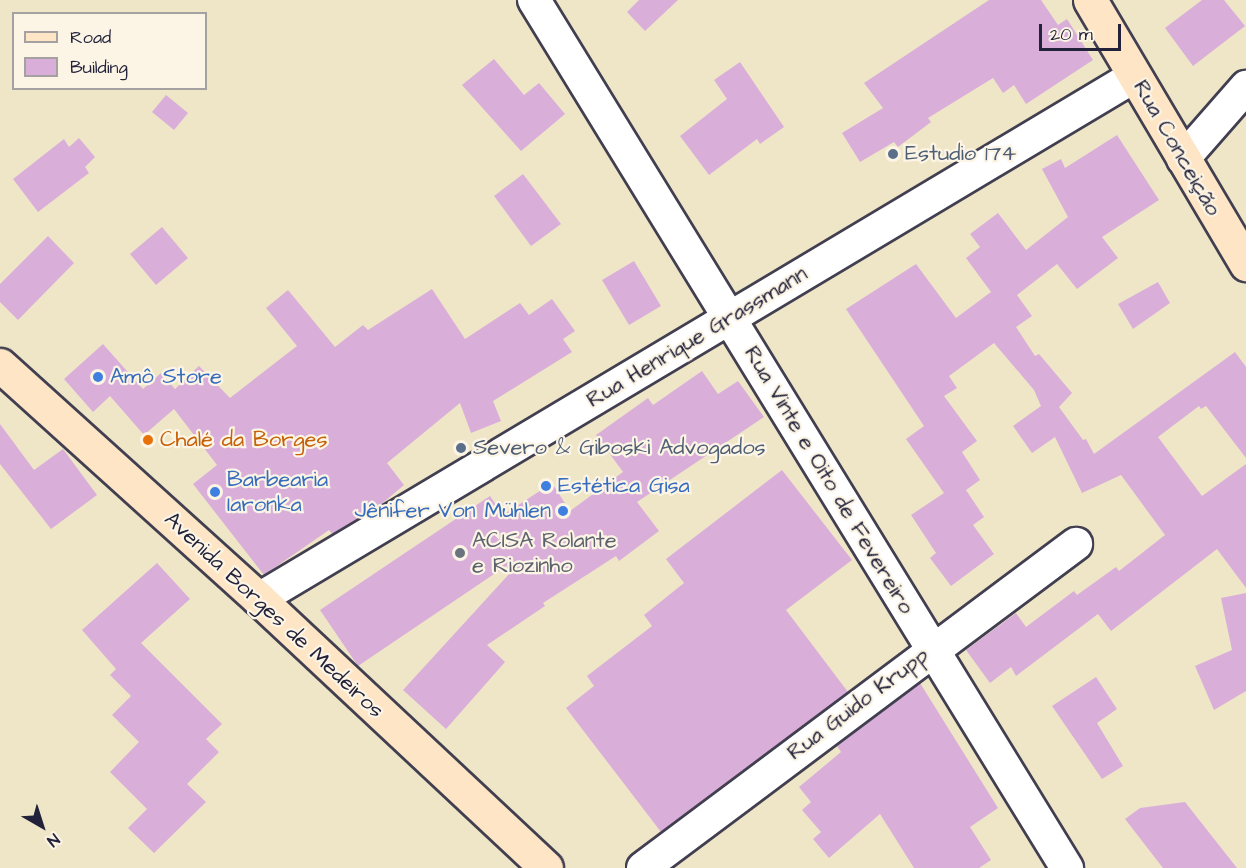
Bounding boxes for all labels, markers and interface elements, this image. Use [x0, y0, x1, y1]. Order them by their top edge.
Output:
legend [12, 12, 207, 90]
scale bar [1042, 12, 1124, 50]
text: 20 m [1050, 22, 1093, 47]
text: Road [70, 25, 111, 50]
text: Building [70, 55, 128, 80]
street label: Rua Conceição [1127, 75, 1227, 221]
place label: Estudio 174 [905, 141, 1016, 167]
marker: Estudio 174 [886, 147, 900, 161]
street label: Rua Henrique Grassmann [582, 261, 812, 413]
street label: Rua Vinte e Oito de Fevereiro [738, 341, 920, 619]
place label: Amô Store [110, 364, 222, 390]
marker: Amô Store [91, 370, 105, 384]
place label: Chalé da Borges [160, 427, 328, 453]
marker: Chalé da Borges [141, 433, 155, 447]
place label: Severo & Giboski Advogados [473, 435, 766, 461]
marker: Severo & Giboski Advogados [454, 441, 468, 455]
place label: Barbearia Iaronka [227, 466, 328, 518]
place label: Estética Gisa [558, 473, 690, 499]
marker: Estética Gisa [539, 479, 553, 493]
marker: Barbearia Iaronka [208, 485, 222, 499]
place label: Jênifer Von Mühlen [355, 498, 551, 524]
marker: Jênifer Von Mühlen [556, 504, 570, 518]
street label: Avenida Borges de Medeiros [159, 506, 389, 724]
place label: ACISA Rolante e Riozinho [472, 527, 617, 578]
marker: ACISA Rolante e Riozinho [453, 546, 467, 560]
street label: Rua Guido Krupp [782, 642, 934, 766]
north arrow [12, 796, 72, 856]
text: N [43, 828, 64, 852]

